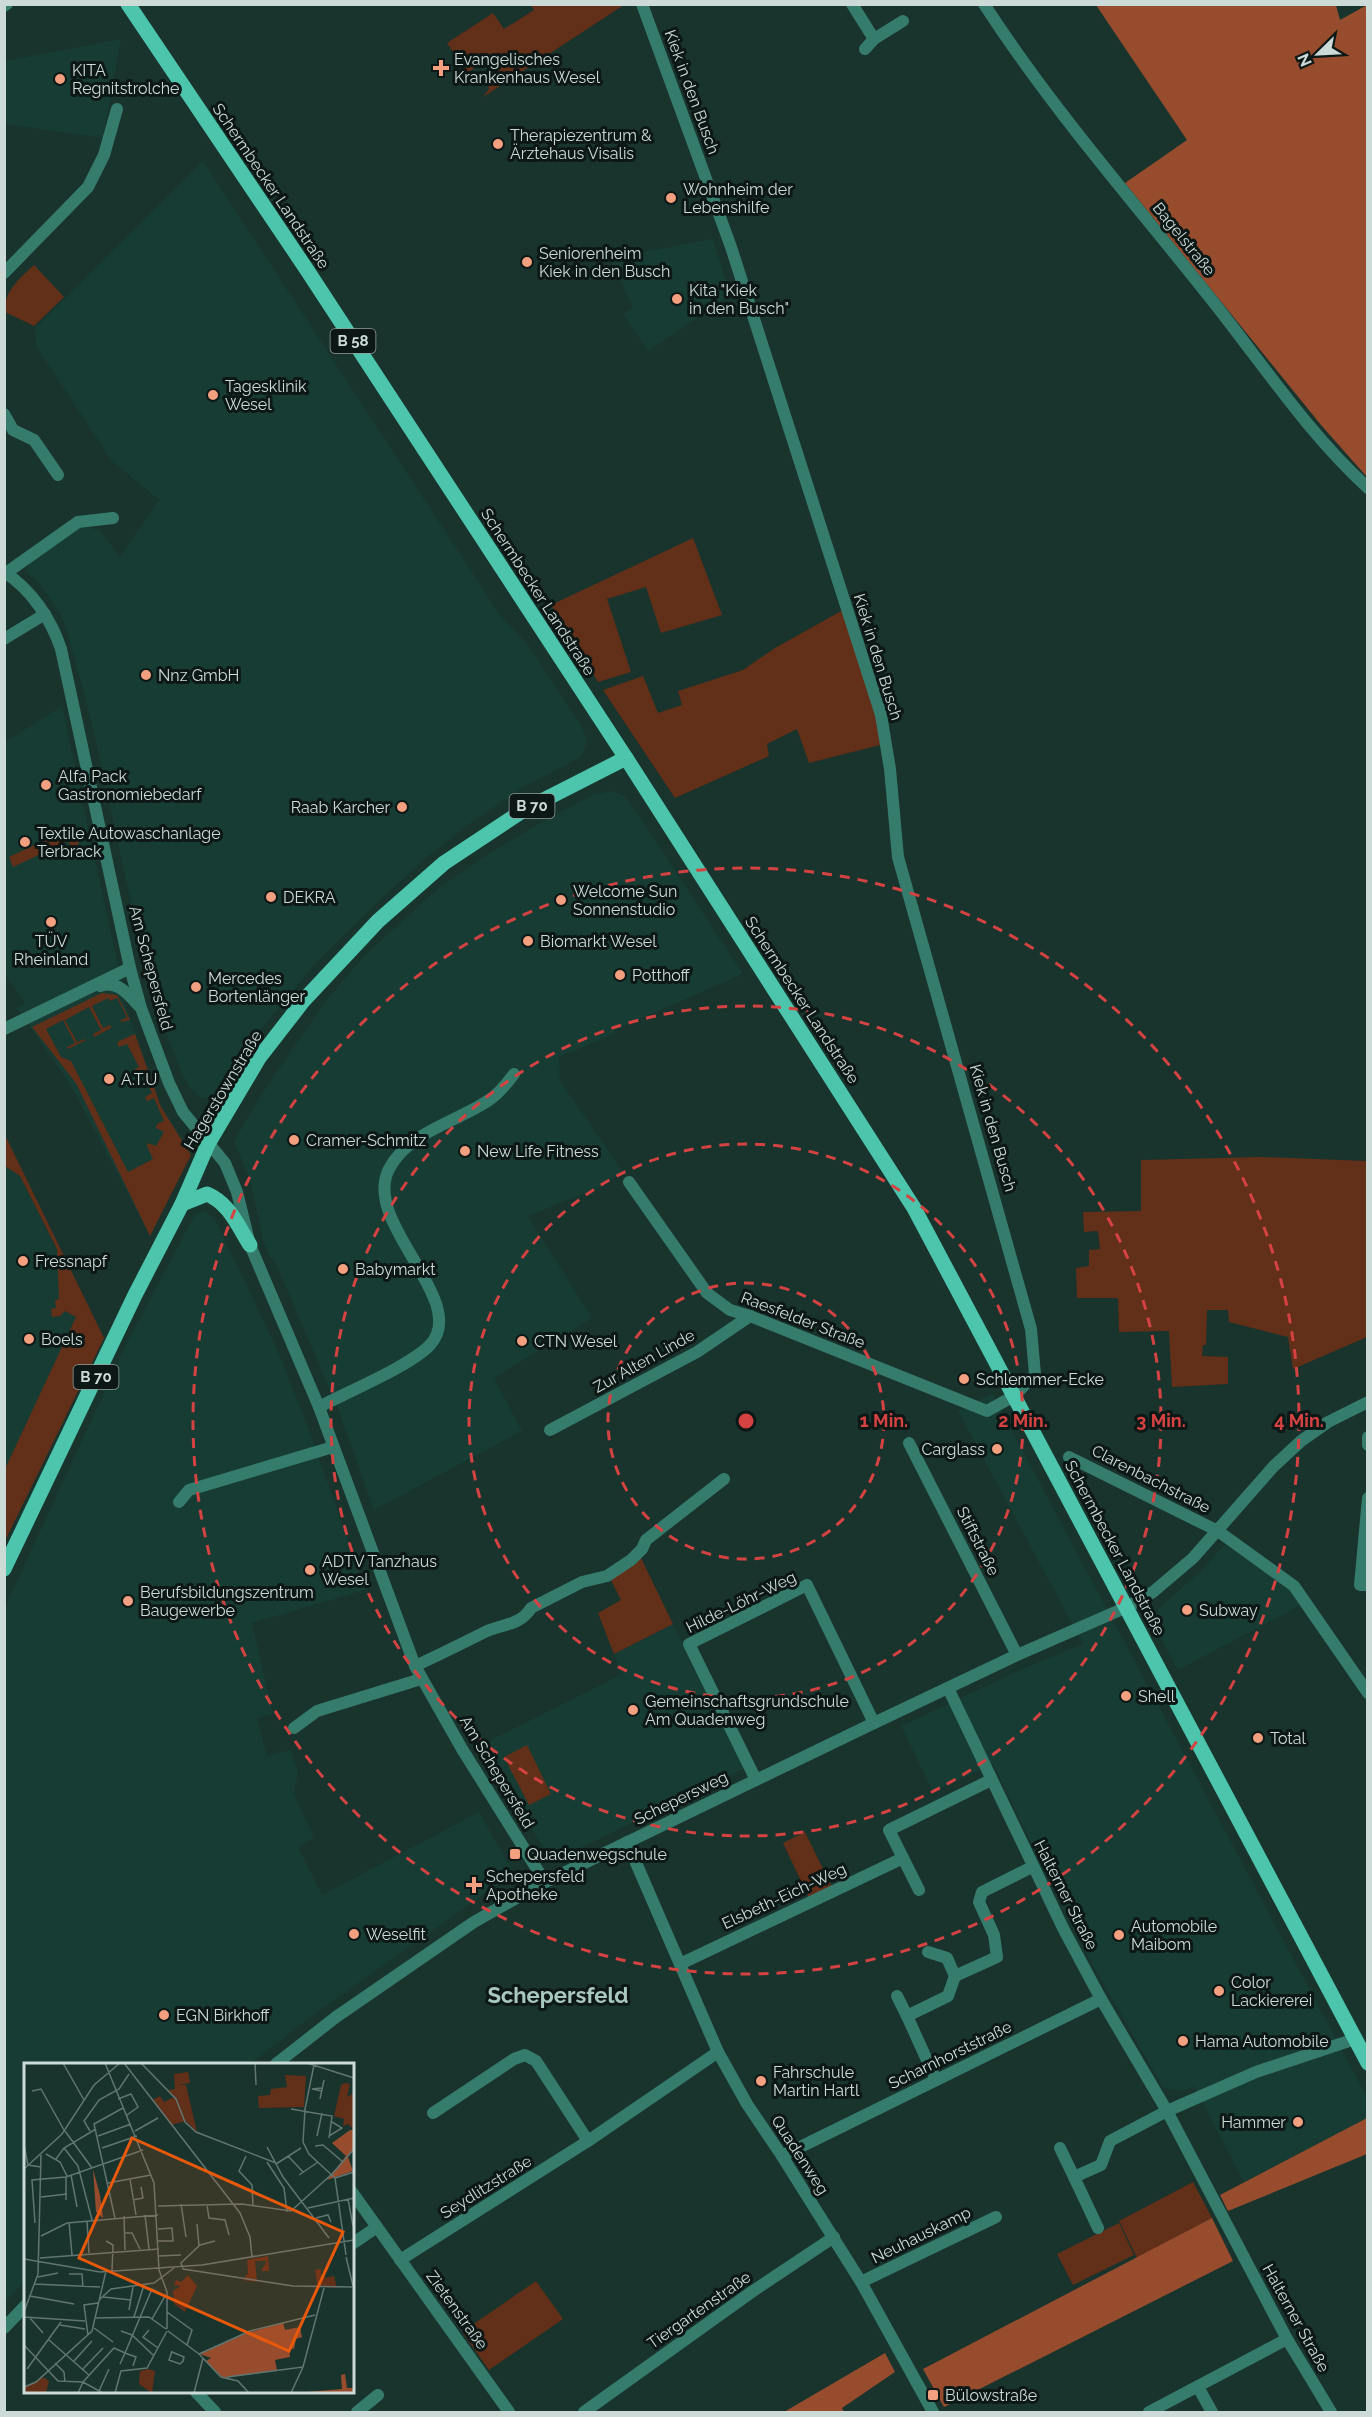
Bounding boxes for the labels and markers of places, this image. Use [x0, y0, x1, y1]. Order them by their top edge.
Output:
place label: Evangelisches Krankenhaus Wesel [454, 50, 601, 87]
marker: Evangelisches Krankenhaus Wesel [432, 59, 450, 77]
place label: KITA Regnitstrolche [72, 61, 179, 98]
marker: KITA Regnitstrolche [53, 72, 67, 86]
place label: Therapiezentrum & Ärztehaus Visalis [510, 126, 652, 163]
marker: Therapiezentrum & Ärztehaus Visalis [491, 137, 505, 151]
place label: Wohnheim der Lebenshilfe [683, 180, 793, 217]
marker: Wohnheim der Lebenshilfe [664, 191, 678, 205]
place label: Seniorenheim Kiek in den Busch [539, 244, 670, 281]
marker: Seniorenheim Kiek in den Busch [520, 255, 534, 269]
place label: Kita "Kiek in den Busch" [689, 281, 789, 318]
marker: Kita "Kiek in den Busch" [670, 292, 684, 306]
place label: Tagesklinik Wesel [225, 377, 307, 414]
marker: Tagesklinik Wesel [206, 388, 220, 402]
place label: Nnz GmbH [158, 666, 239, 685]
marker: Nnz GmbH [139, 668, 153, 682]
place label: Alfa Pack Gastronomiebedarf [58, 767, 202, 804]
marker: Alfa Pack Gastronomiebedarf [39, 778, 53, 792]
place label: Raab Karcher [291, 798, 390, 817]
marker: Raab Karcher [395, 800, 409, 814]
place label: Textile Autowaschanlage Terbrack [37, 824, 221, 861]
marker: Textile Autowaschanlage Terbrack [18, 835, 32, 849]
place label: Welcome Sun Sonnenstudio [573, 882, 677, 919]
place label: DEKRA [283, 888, 336, 907]
marker: DEKRA [264, 890, 278, 904]
marker: Welcome Sun Sonnenstudio [554, 893, 568, 907]
marker: TÜV Rheinland [44, 915, 58, 929]
place label: TÜV Rheinland [14, 931, 88, 969]
place label: Biomarkt Wesel [540, 932, 657, 951]
marker: Biomarkt Wesel [521, 934, 535, 948]
place label: Potthoff [632, 966, 691, 985]
marker: Potthoff [613, 968, 627, 982]
place label: Mercedes Bortenlänger [208, 969, 305, 1006]
marker: Mercedes Bortenlänger [189, 980, 203, 994]
place label: A.T.U [121, 1070, 157, 1089]
marker: A.T.U [102, 1072, 116, 1086]
place label: Cramer-Schmitz [306, 1131, 427, 1150]
marker: Cramer-Schmitz [287, 1133, 301, 1147]
place label: New Life Fitness [477, 1142, 599, 1161]
marker: New Life Fitness [458, 1144, 472, 1158]
place label: Fressnapf [35, 1252, 108, 1271]
marker: Fressnapf [16, 1254, 30, 1268]
place label: Babymarkt [355, 1260, 436, 1279]
marker: Babymarkt [336, 1262, 350, 1276]
place label: Boels [41, 1330, 83, 1349]
marker: Boels [22, 1332, 36, 1346]
place label: CTN Wesel [534, 1332, 618, 1351]
marker: CTN Wesel [515, 1334, 529, 1348]
place label: Schlemmer-Ecke [976, 1370, 1104, 1389]
marker: Schlemmer-Ecke [957, 1372, 971, 1386]
centre of rings [736, 1411, 756, 1431]
place label: Carglass [921, 1440, 985, 1459]
marker: Carglass [990, 1442, 1004, 1456]
place label: ADTV Tanzhaus Wesel [322, 1552, 437, 1589]
marker: ADTV Tanzhaus Wesel [303, 1563, 317, 1577]
place label: Berufsbildungszentrum Baugewerbe [140, 1583, 314, 1620]
marker: Berufsbildungszentrum Baugewerbe [121, 1594, 135, 1608]
place label: Subway [1199, 1601, 1258, 1620]
marker: Subway [1180, 1603, 1194, 1617]
place label: Shell [1138, 1687, 1176, 1706]
marker: Shell [1119, 1689, 1133, 1703]
place label: Gemeinschaftsgrundschule Am Quadenweg [645, 1692, 849, 1729]
marker: Gemeinschaftsgrundschule Am Quadenweg [626, 1703, 640, 1717]
place label: Total [1270, 1729, 1306, 1748]
marker: Total [1251, 1731, 1265, 1745]
place label: Quadenwegschule [527, 1845, 667, 1864]
marker: Quadenwegschule [508, 1847, 522, 1861]
place label: Schepersfeld Apotheke [486, 1867, 585, 1904]
marker: Schepersfeld Apotheke [467, 1878, 481, 1892]
place label: Automobile Maibom [1131, 1917, 1217, 1954]
place label: Weselfit [366, 1925, 427, 1944]
marker: Weselfit [347, 1927, 361, 1941]
marker: Automobile Maibom [1112, 1928, 1126, 1942]
place label: Color Lackiererei [1231, 1973, 1312, 2010]
marker: Color Lackiererei [1212, 1984, 1226, 1998]
place label: EGN Birkhoff [176, 2006, 270, 2025]
marker: EGN Birkhoff [157, 2008, 171, 2022]
place label: Hama Automobile [1195, 2032, 1329, 2051]
marker: Hama Automobile [1176, 2034, 1190, 2048]
place label: Fahrschule Martin Hartl [773, 2063, 860, 2100]
marker: Fahrschule Martin Hartl [754, 2074, 768, 2088]
place label: Hammer [1221, 2113, 1286, 2132]
marker: Hammer [1291, 2115, 1305, 2129]
place label: Bülowstraße [945, 2386, 1037, 2405]
marker: Bülowstraße [926, 2388, 940, 2402]

